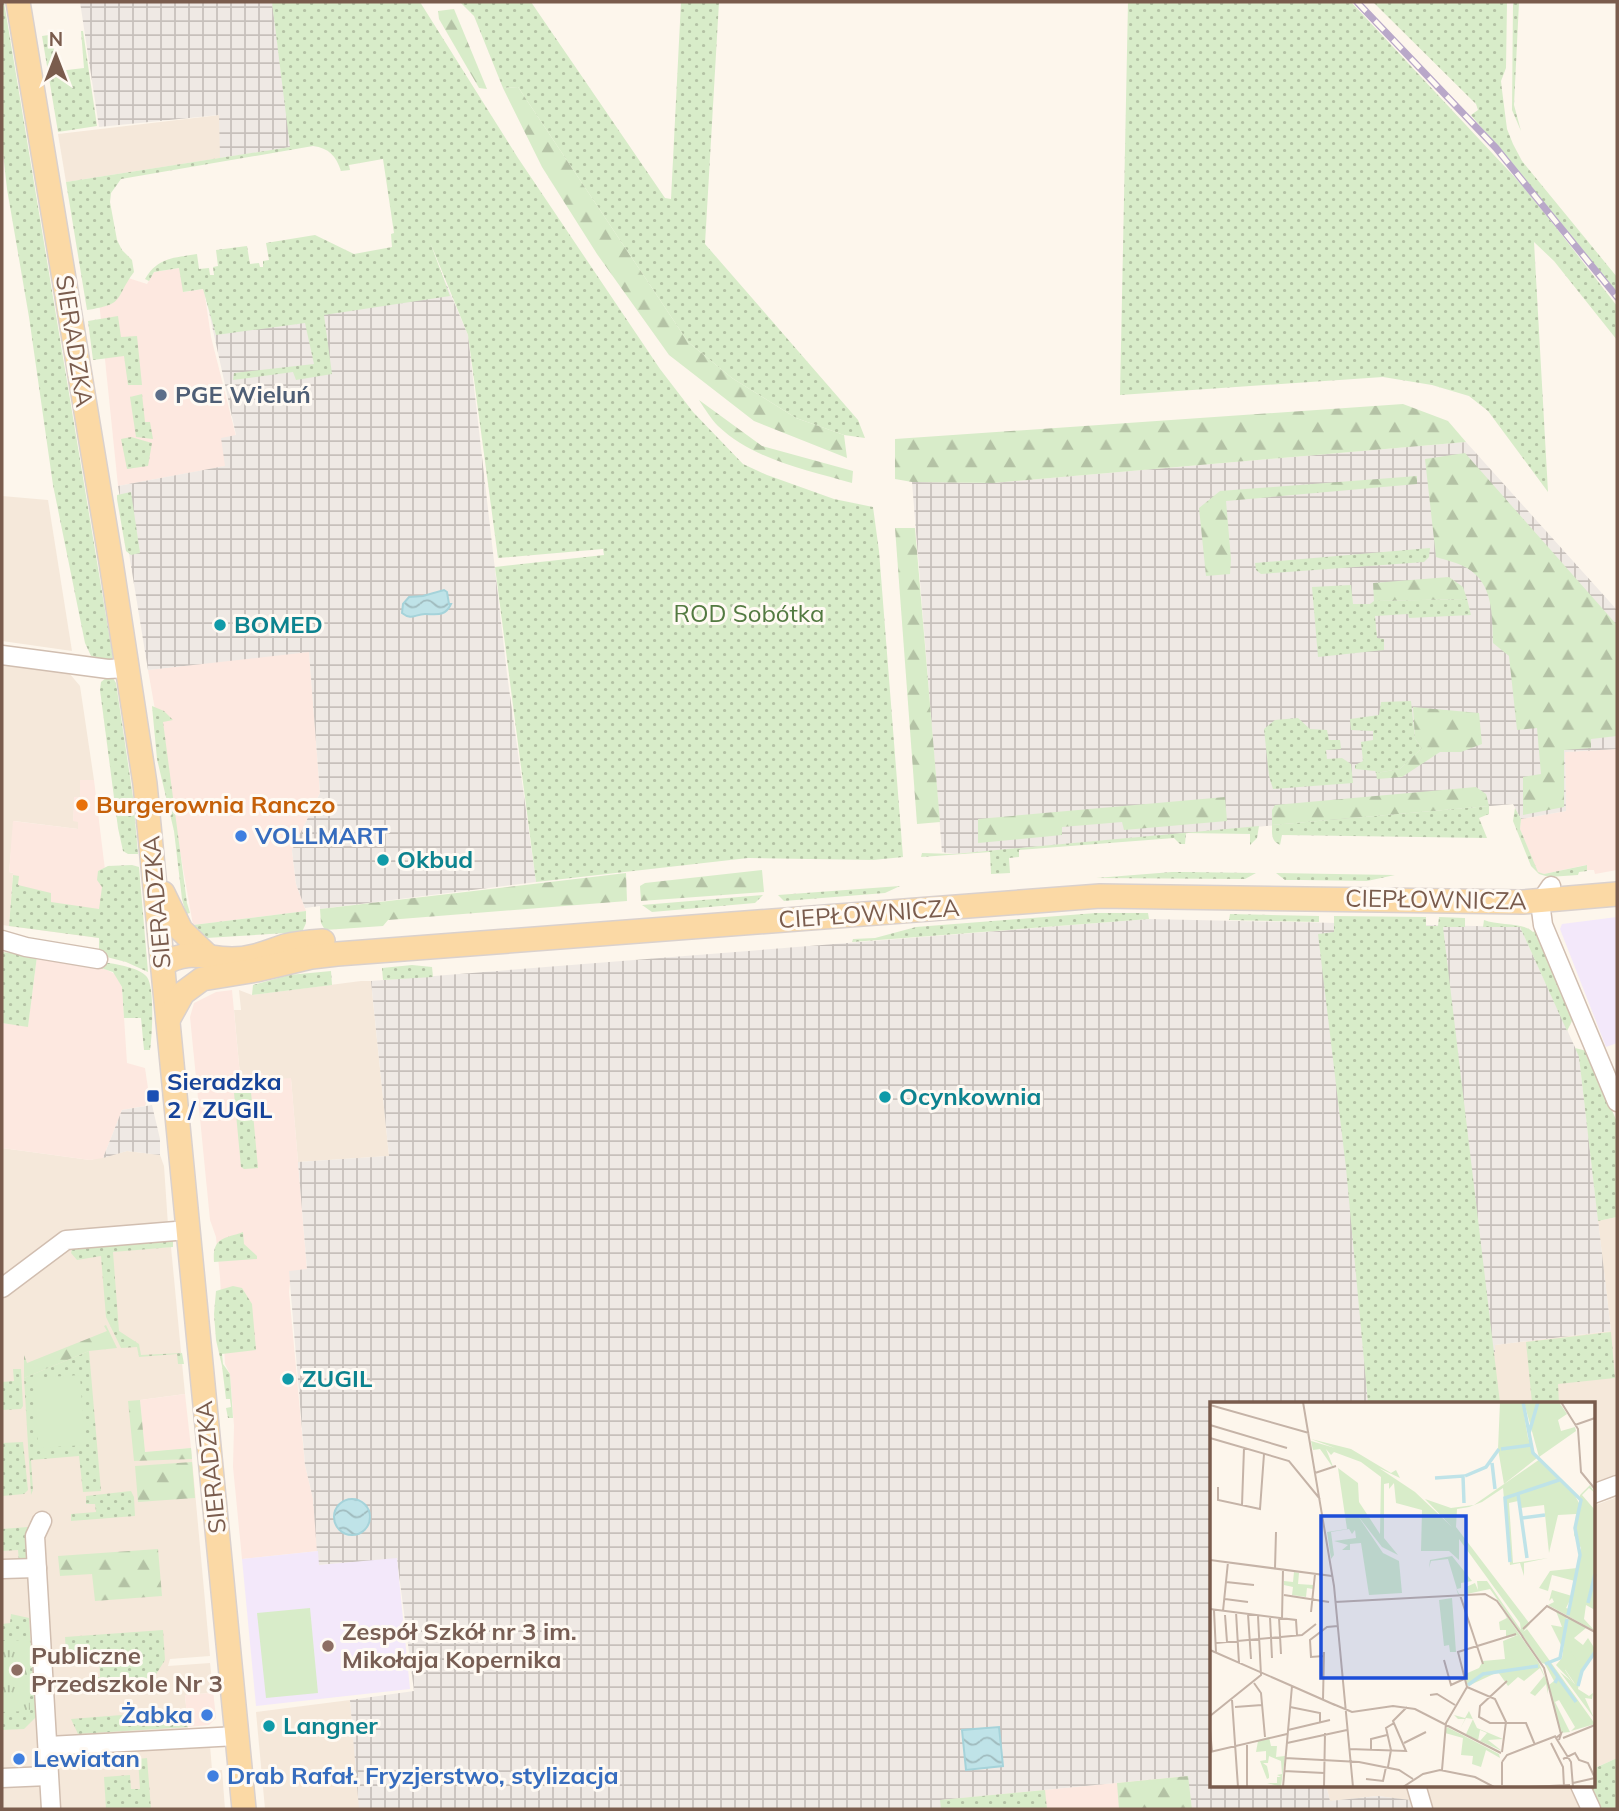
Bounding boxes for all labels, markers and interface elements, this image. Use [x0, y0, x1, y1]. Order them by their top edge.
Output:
north arrow [21, 21, 91, 91]
text: N [49, 27, 63, 51]
street label: SIERADZKA [50, 273, 100, 409]
place label: PGE Wieluń [175, 379, 311, 409]
marker: PGE Wieluń [153, 387, 169, 403]
park label: ROD Sobótka [674, 598, 824, 628]
place label: BOMED [234, 609, 323, 639]
marker: BOMED [212, 617, 228, 633]
place label: Burgerownia Ranczo [96, 789, 336, 819]
marker: Burgerownia Ranczo [74, 797, 90, 813]
place label: VOLLMART [254, 820, 388, 850]
marker: VOLLMART [233, 828, 249, 844]
street label: SIERADZKA [135, 834, 177, 970]
place label: Okbud [397, 844, 473, 874]
marker: Okbud [375, 852, 391, 868]
street label: CIEPŁOWNICZA [1345, 882, 1527, 916]
street label: CIEPŁOWNICZA [777, 892, 961, 934]
place label: Sieradzka 2 / ZUGIL [167, 1066, 282, 1124]
place label: Ocynkownia [899, 1081, 1041, 1111]
marker: Sieradzka 2 / ZUGIL [145, 1088, 161, 1104]
marker: Ocynkownia [877, 1089, 893, 1105]
place label: ZUGIL [302, 1363, 372, 1393]
marker: ZUGIL [280, 1371, 296, 1387]
street label: SIERADZKA [188, 1399, 232, 1535]
inset map [1210, 1402, 1594, 1786]
place label: Zespół Szkół nr 3 im. Mikołaja Kopernika [342, 1616, 577, 1674]
marker: Zespół Szkół nr 3 im. Mikołaja Kopernika [320, 1638, 336, 1654]
place label: Publiczne Przedszkole Nr 3 [31, 1640, 223, 1698]
marker: Publiczne Przedszkole Nr 3 [9, 1662, 25, 1678]
place label: Żabka [121, 1699, 193, 1729]
marker: Żabka [199, 1707, 215, 1723]
place label: Langner [283, 1710, 378, 1740]
marker: Langner [261, 1718, 277, 1734]
place label: Lewiatan [33, 1743, 140, 1773]
marker: Lewiatan [11, 1751, 27, 1767]
place label: Drab Rafał. Fryzjerstwo, stylizacja [227, 1760, 619, 1790]
marker: Drab Rafał. Fryzjerstwo, stylizacja [205, 1768, 221, 1784]

